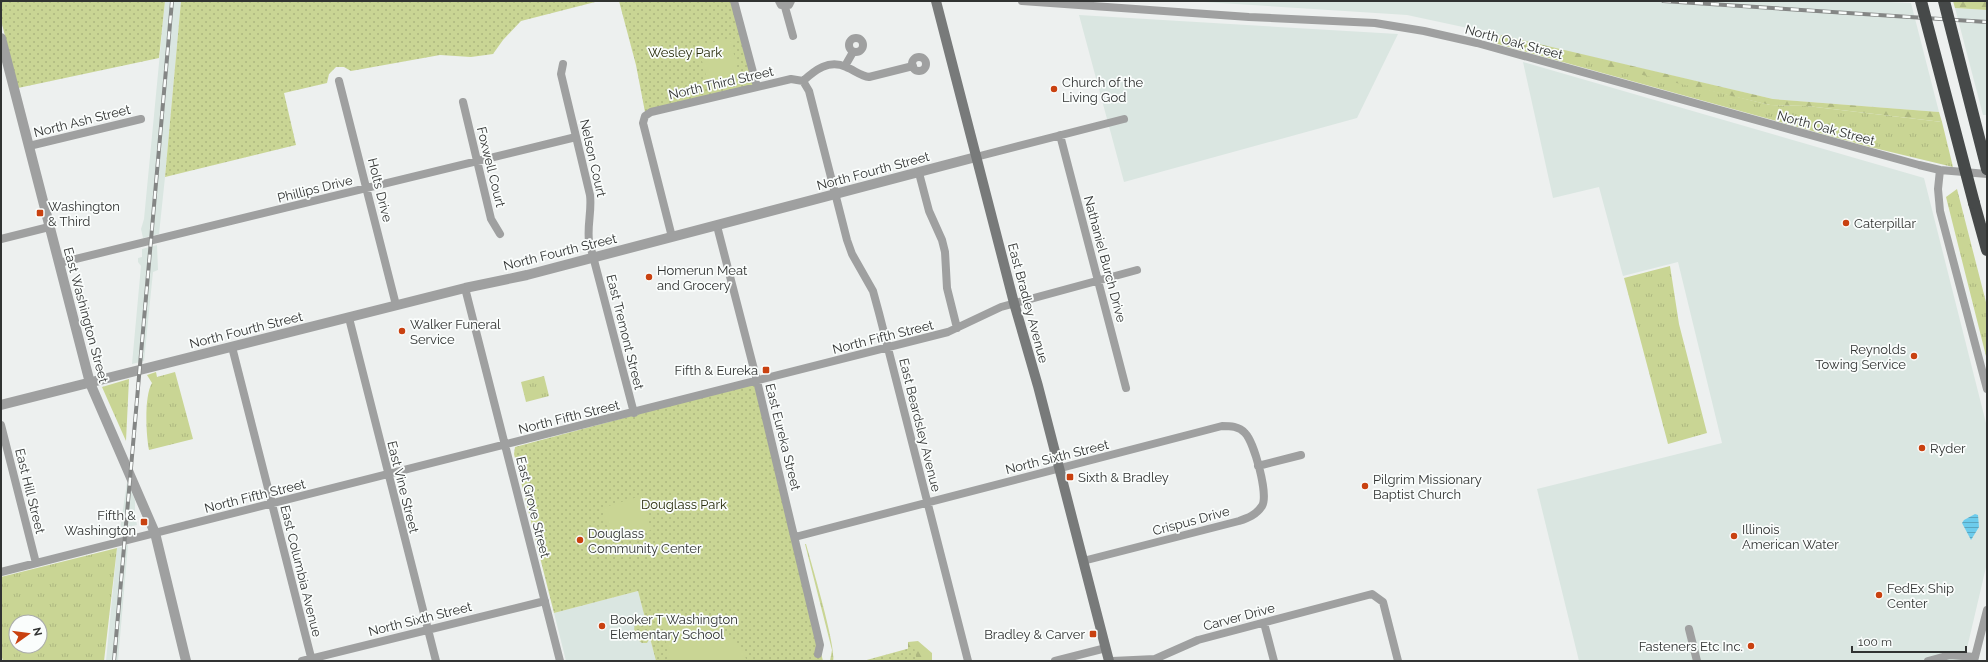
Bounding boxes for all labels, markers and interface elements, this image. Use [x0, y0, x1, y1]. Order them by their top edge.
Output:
street label: North Oak Street [1464, 22, 1565, 62]
park label: Wesley Park [648, 45, 722, 60]
street label: North Third Street [667, 63, 776, 102]
place label: Church of the Living God [1062, 75, 1143, 105]
marker: Church of the Living God [1049, 84, 1059, 94]
street label: North Ash Street [32, 102, 132, 140]
street label: North Oak Street [1776, 108, 1877, 148]
street label: Nelson Court [577, 118, 609, 199]
street label: Foxwell Court [474, 125, 508, 209]
street label: North Fourth Street [815, 149, 932, 193]
street label: Holts Drive [365, 156, 395, 224]
street label: Phillips Drive [276, 172, 355, 206]
street label: Nathaniel Burch Drive [1081, 194, 1129, 324]
place label: Washington & Third [48, 199, 120, 229]
marker: Washington & Third [35, 208, 45, 218]
place label: Caterpillar [1854, 216, 1916, 231]
marker: Caterpillar [1841, 218, 1851, 228]
street label: North Fourth Street [502, 231, 619, 273]
street label: East Bradley Avenue [1005, 241, 1051, 365]
street label: East Washington Street [61, 246, 111, 385]
place label: Homerun Meat and Grocery [657, 263, 748, 293]
marker: Homerun Meat and Grocery [644, 272, 654, 282]
street label: East Tremont Street [603, 273, 647, 392]
street label: North Fourth Street [188, 309, 305, 351]
place label: Walker Funeral Service [410, 317, 501, 347]
street label: North Fifth Street [831, 317, 936, 357]
marker: Walker Funeral Service [397, 326, 407, 336]
place label: Reynolds Towing Service [1815, 342, 1906, 372]
marker: Reynolds Towing Service [1909, 351, 1919, 361]
street label: East Beardsley Avenue [896, 357, 944, 494]
place label: Fifth & Eureka [675, 363, 758, 378]
marker: Fifth & Eureka [761, 365, 771, 375]
street label: East Eureka Street [762, 382, 804, 493]
street label: North Fifth Street [517, 397, 622, 437]
street label: North Sixth Street [1004, 437, 1111, 477]
street label: East Vine Street [384, 439, 422, 535]
place label: Ryder [1930, 441, 1966, 456]
marker: Ryder [1917, 443, 1927, 453]
street label: East Hill Street [12, 447, 48, 536]
street label: East Grove Street [513, 455, 553, 560]
place label: Sixth & Bradley [1078, 470, 1169, 485]
marker: Sixth & Bradley [1065, 472, 1075, 482]
place label: Pilgrim Missionary Baptist Church [1373, 472, 1482, 502]
street label: North Fifth Street [203, 476, 308, 516]
marker: Pilgrim Missionary Baptist Church [1360, 481, 1370, 491]
park label: Douglass Park [641, 497, 727, 512]
street label: Crispus Drive [1151, 503, 1231, 538]
street label: East Columbia Avenue [277, 504, 325, 639]
place label: Fifth & Washington [64, 508, 136, 538]
marker: Fifth & Washington [139, 517, 149, 527]
place label: Illinois American Water [1742, 522, 1839, 552]
place label: Douglass Community Center [588, 526, 702, 556]
marker: Illinois American Water [1729, 531, 1739, 541]
marker: Douglass Community Center [575, 535, 585, 545]
place label: FedEx Ship Center [1887, 581, 1954, 611]
marker: FedEx Ship Center [1874, 590, 1884, 600]
street label: North Sixth Street [367, 599, 474, 639]
street label: Carver Drive [1202, 600, 1277, 634]
place label: Booker T Washington Elementary School [610, 612, 738, 642]
north arrow [8, 614, 48, 654]
marker: Booker T Washington Elementary School [597, 621, 607, 631]
text: N [30, 626, 45, 637]
place label: Bradley & Carver [984, 627, 1085, 642]
scale bar [1852, 628, 1966, 654]
marker: Bradley & Carver [1088, 629, 1098, 639]
text: 100 m [1858, 635, 1892, 649]
place label: Fasteners Etc Inc. [1639, 639, 1743, 654]
marker: Fasteners Etc Inc. [1746, 641, 1756, 651]

